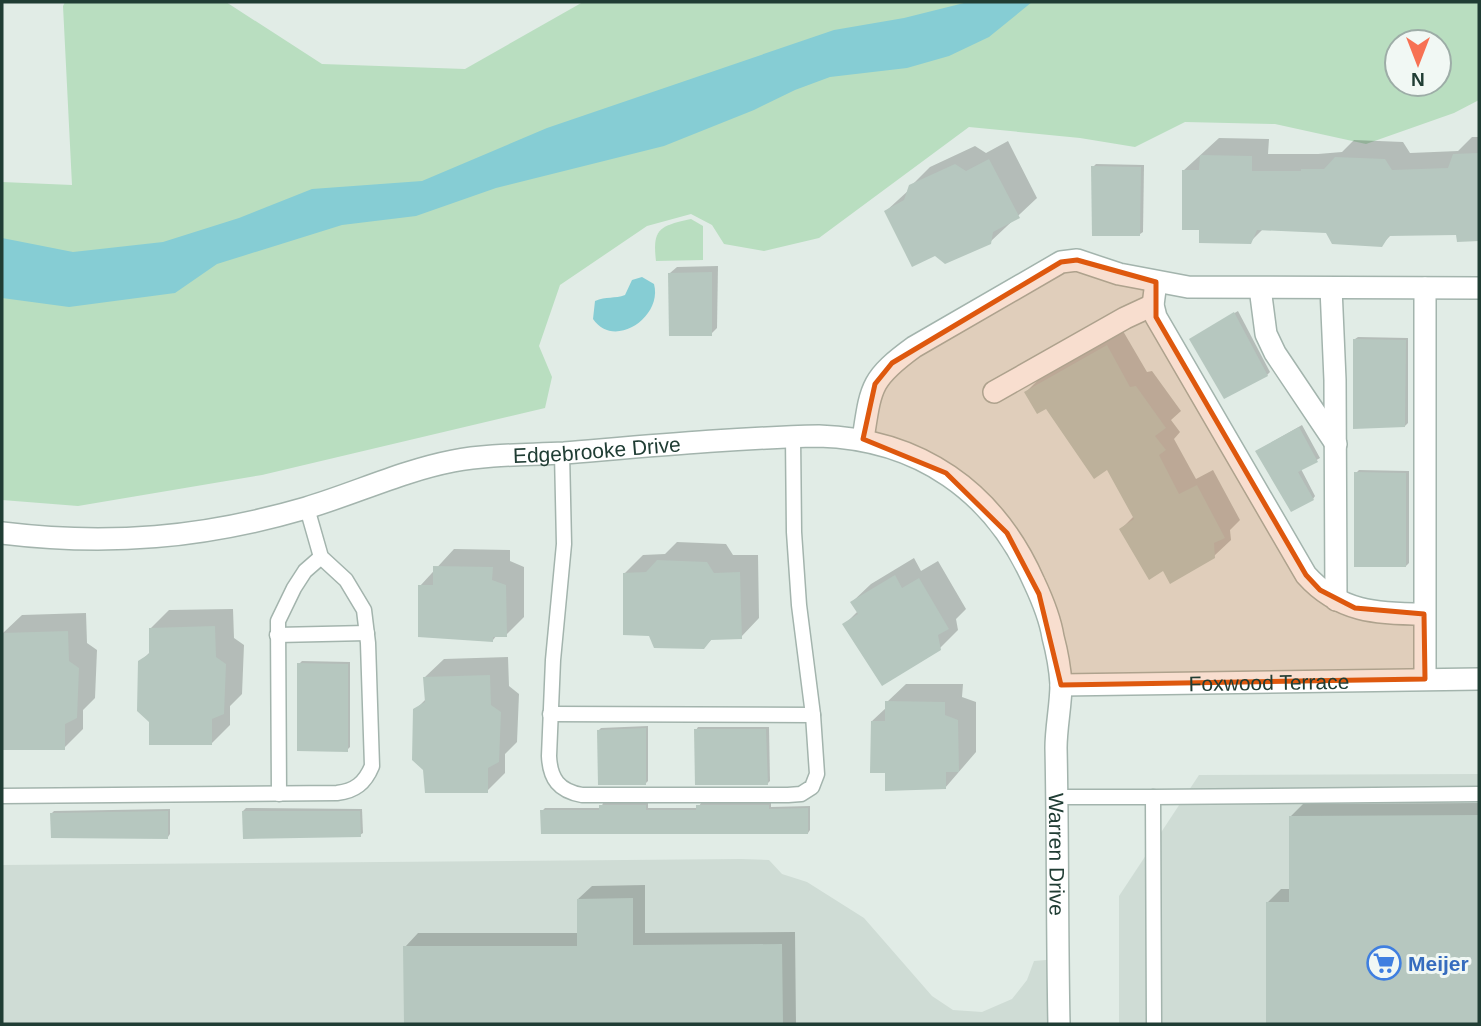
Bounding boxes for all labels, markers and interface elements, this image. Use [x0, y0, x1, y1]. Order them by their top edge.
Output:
north arrow [1383, 28, 1453, 98]
text: N [1411, 69, 1425, 90]
street label: Edgebrooke Drive [512, 432, 682, 466]
street label: Foxwood Terrace [1188, 669, 1350, 695]
street label: Warren Drive [1045, 793, 1069, 916]
supermarket icon: Meijer [1365, 944, 1403, 982]
place label: Meijer [1408, 952, 1469, 975]

